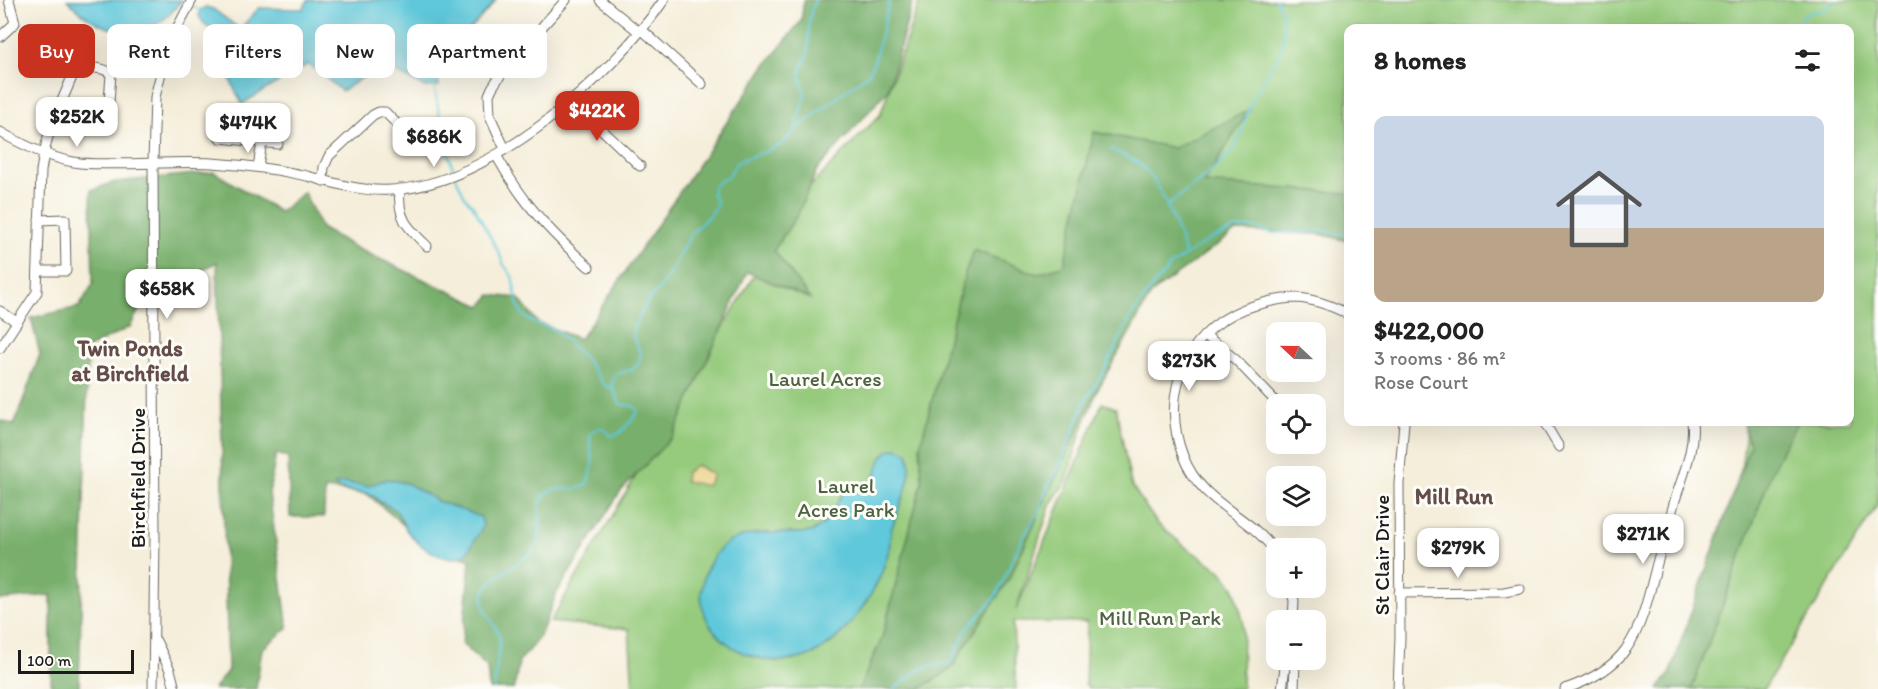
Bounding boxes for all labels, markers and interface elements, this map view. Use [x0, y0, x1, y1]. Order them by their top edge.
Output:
chip: Buy [18, 24, 95, 78]
chip: Rent [107, 24, 191, 78]
chip: Filters [203, 24, 303, 78]
chip: New [315, 24, 395, 78]
chip: Apartment [407, 24, 547, 78]
text: 8 homes [1374, 44, 1466, 76]
icon: filters [1791, 44, 1824, 77]
pin: $422K [555, 91, 639, 142]
pin: $252K [35, 97, 119, 148]
text: $422K [569, 98, 625, 122]
pin: $474K [206, 103, 290, 154]
text: $252K [50, 104, 104, 128]
text: $474K [220, 110, 276, 134]
pin: $686K [392, 117, 476, 168]
text: $686K [406, 124, 462, 148]
icon: home [1545, 155, 1653, 263]
pin: $658K [125, 269, 209, 320]
text: $658K [140, 276, 194, 300]
text: $422,000 [1374, 314, 1484, 346]
north arrow [1266, 322, 1326, 382]
map controls [1266, 322, 1326, 670]
district label: Twin Ponds at Birchfield [71, 335, 190, 387]
pin: $273K [1147, 341, 1231, 392]
text: 3 rooms · 86 m² [1374, 346, 1506, 370]
text: $273K [1162, 348, 1216, 372]
park label: Laurel Acres [768, 366, 882, 391]
text: Rose Court [1374, 370, 1468, 394]
button: locate [1266, 394, 1326, 454]
street label: Birchfield Drive [125, 408, 150, 548]
button: layers [1266, 466, 1326, 526]
park label: Laurel Acres Park [798, 473, 895, 522]
district label: Mill Run [1415, 483, 1494, 510]
street label: St Clair Drive [1369, 495, 1394, 615]
pin: $271K [1601, 514, 1685, 565]
text: $271K [1617, 521, 1669, 545]
pin: $279K [1416, 528, 1500, 579]
text: $279K [1431, 535, 1485, 559]
button: + [1266, 538, 1326, 598]
park label: Mill Run Park [1099, 605, 1221, 630]
button: − [1266, 610, 1326, 670]
scale bar [18, 647, 134, 674]
text: 100 m [27, 651, 71, 670]

